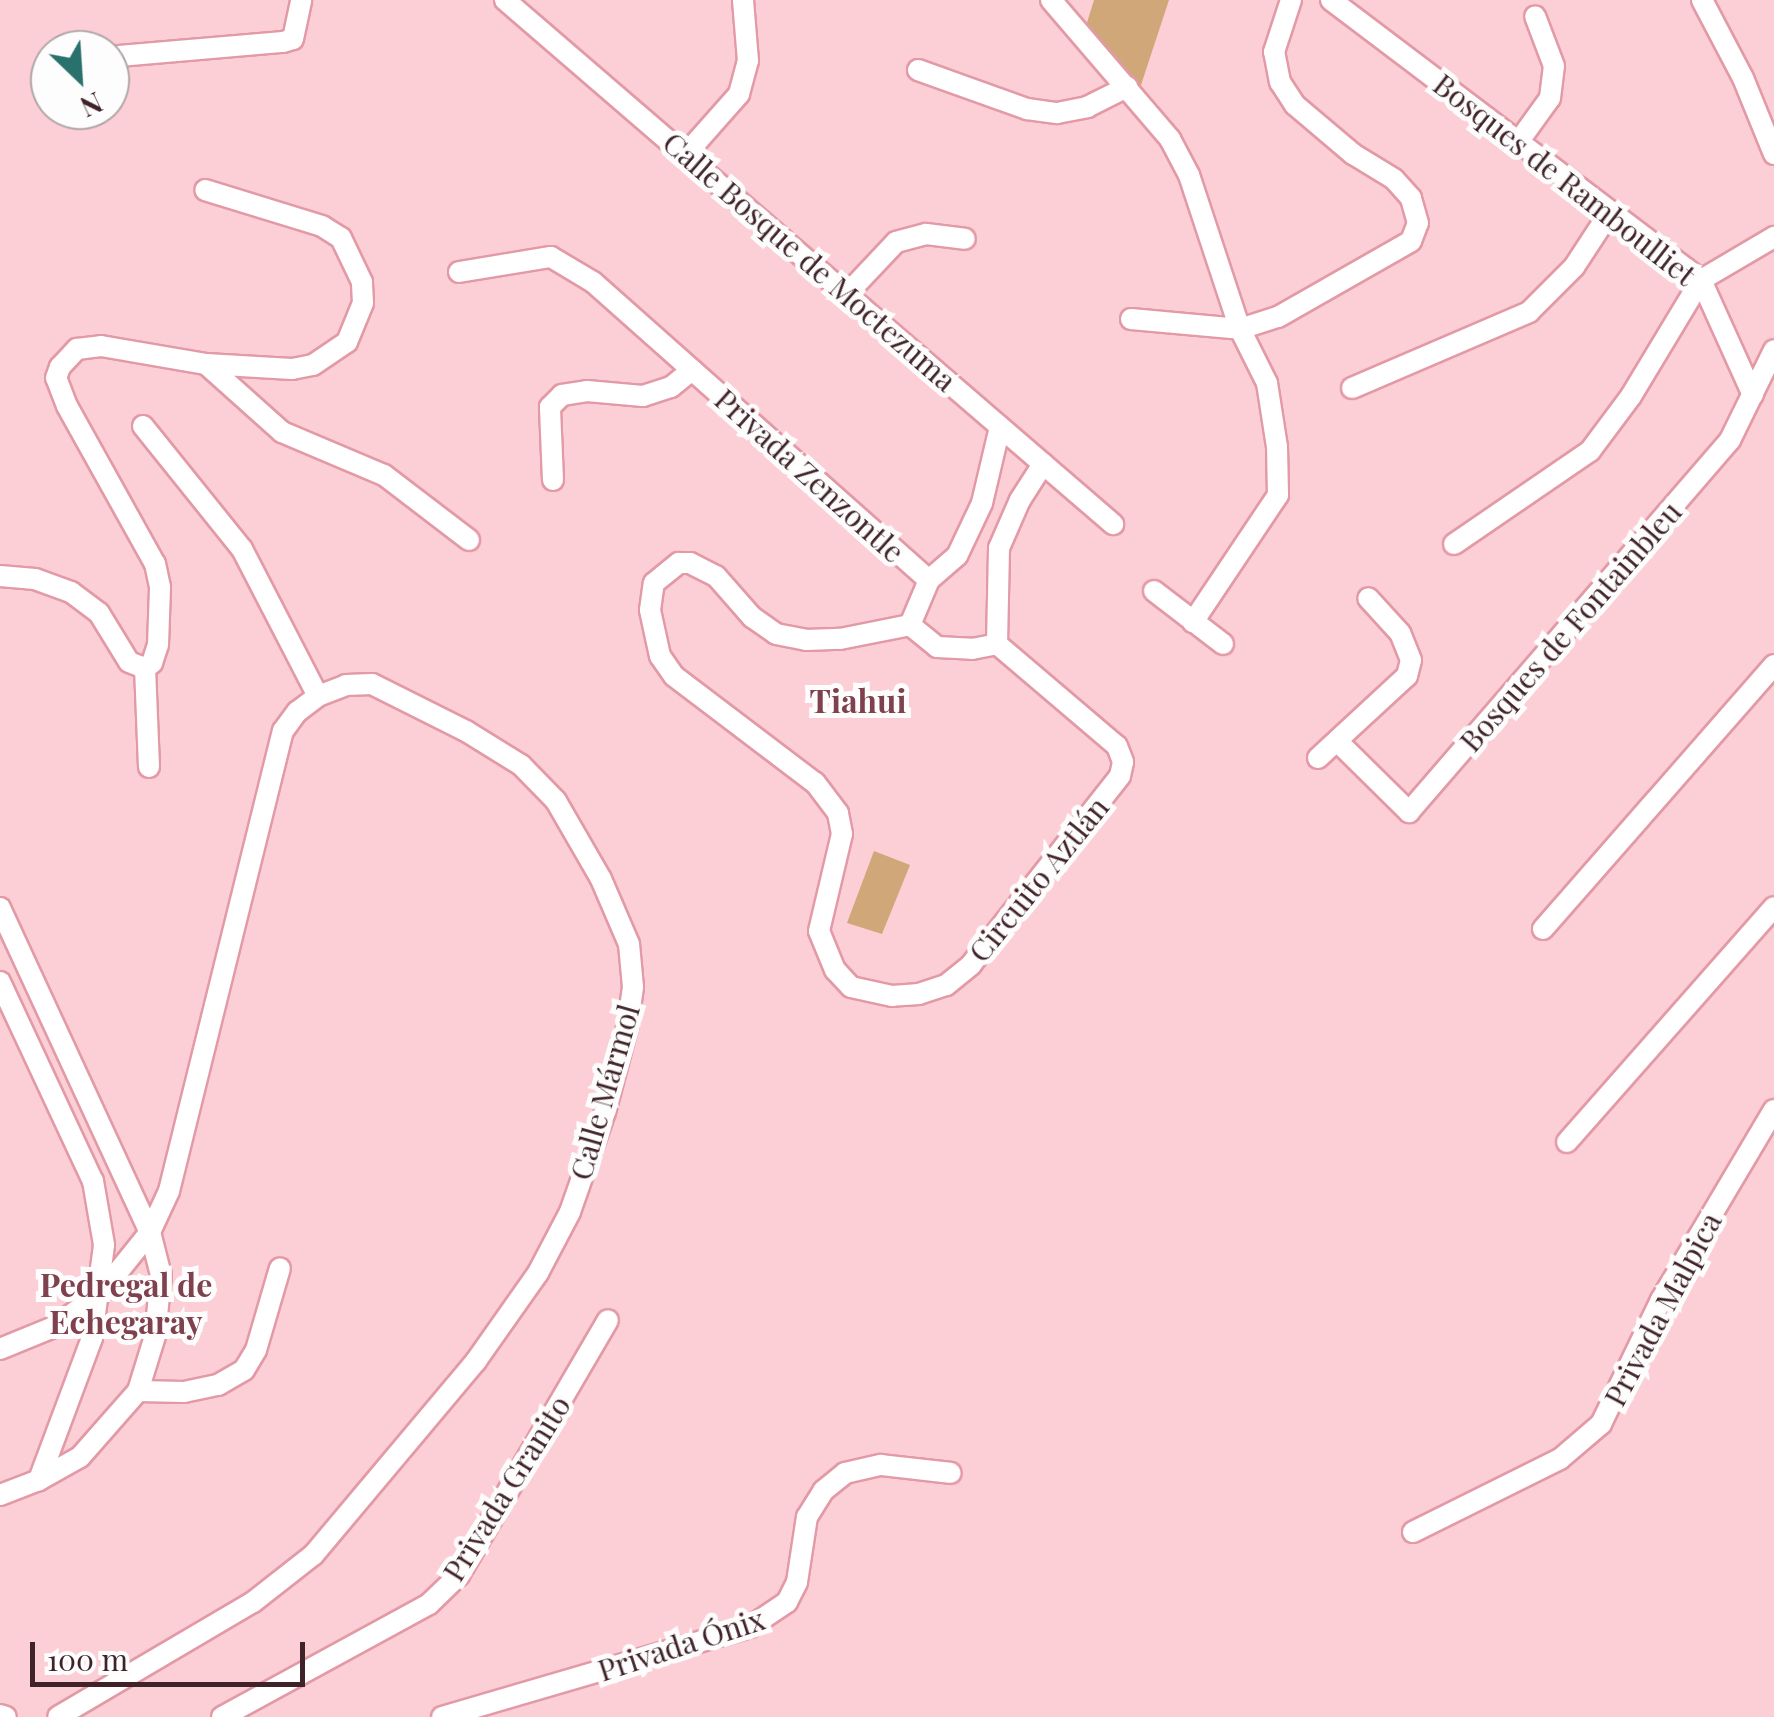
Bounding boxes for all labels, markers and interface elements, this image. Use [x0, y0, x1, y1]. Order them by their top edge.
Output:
north arrow [30, 30, 130, 130]
street label: Bosques de Ramboulliet [1427, 66, 1703, 292]
text: N [75, 85, 109, 127]
street label: Calle Bosque de Moctezuma [656, 124, 964, 398]
street label: Privada Zenzontle [708, 381, 912, 569]
street label: Bosques de Fontainbleu [1452, 494, 1688, 758]
district label: Tiahui [810, 681, 906, 719]
street label: Circuito Aztlán [960, 789, 1116, 969]
street label: Calle Mármol [562, 1000, 646, 1184]
street label: Privada Malpica [1596, 1206, 1728, 1412]
district label: Pedregal de Echegaray [40, 1266, 212, 1341]
street label: Privada Granito [435, 1389, 577, 1587]
street label: Privada Ónix [593, 1600, 769, 1688]
scale bar [35, 1622, 310, 1684]
text: 100 m [47, 1639, 128, 1679]

